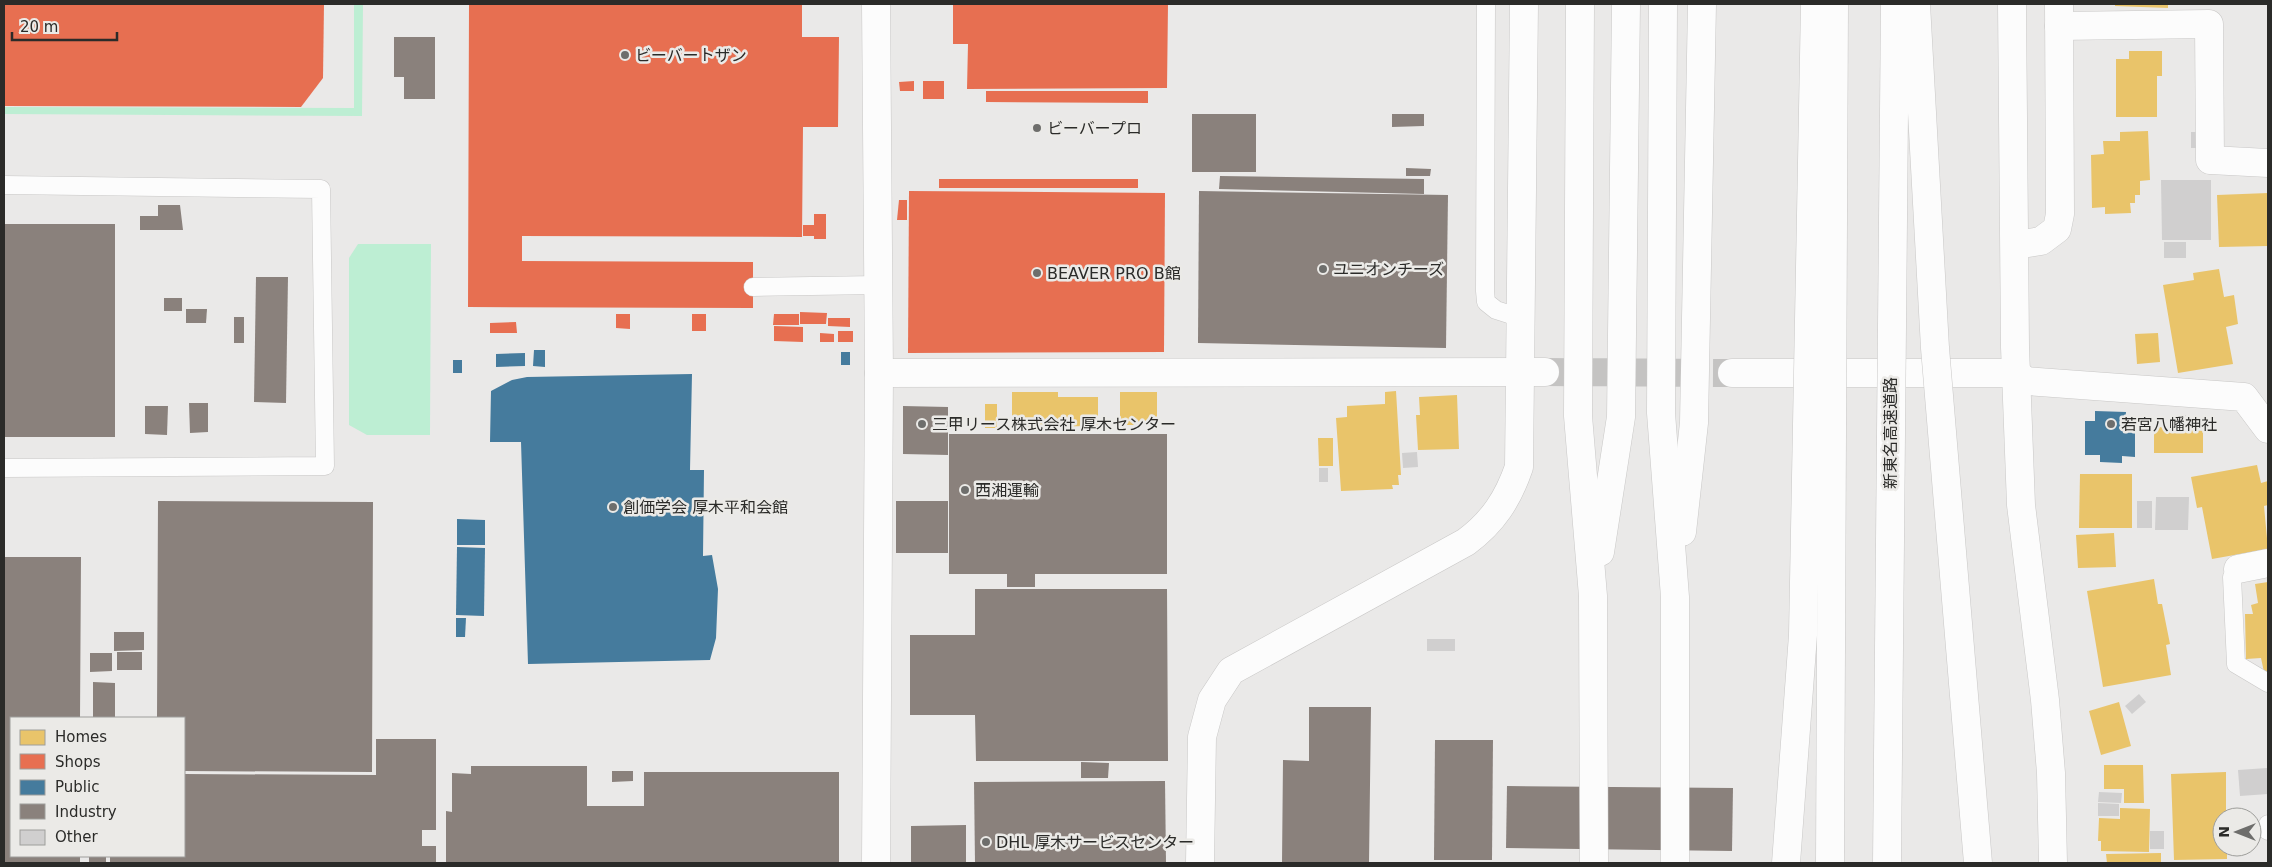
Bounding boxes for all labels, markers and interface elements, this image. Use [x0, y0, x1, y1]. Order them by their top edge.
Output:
scale bar [12, 10, 118, 42]
text: 20 m [20, 18, 58, 36]
place label: ビーバートザン [635, 46, 747, 65]
marker: ビーバートザン [619, 49, 631, 61]
place label: ビーバープロ [1047, 119, 1142, 138]
marker: ビーバープロ [1031, 122, 1043, 134]
place label: ユニオンチーズ [1333, 260, 1444, 279]
marker: ユニオンチーズ [1317, 263, 1329, 275]
place label: BEAVER PRO B館 [1047, 264, 1181, 283]
marker: BEAVER PRO B館 [1031, 267, 1043, 279]
street label: 新東名高速道路 [1881, 377, 1900, 489]
place label: 三甲リース株式会社 厚木センター [932, 415, 1176, 434]
place label: 若宮八幡神社 [2121, 415, 2217, 434]
marker: 三甲リース株式会社 厚木センター [916, 418, 928, 430]
marker: 若宮八幡神社 [2105, 418, 2117, 430]
place label: 西湘運輸 [975, 481, 1039, 500]
marker: 西湘運輸 [959, 484, 971, 496]
place label: 創価学会 厚木平和会館 [623, 498, 788, 517]
marker: 創価学会 厚木平和会館 [607, 501, 619, 513]
legend [10, 717, 185, 857]
text: Homes [55, 728, 107, 746]
text: Shops [55, 753, 101, 771]
text: Public [55, 778, 99, 796]
text: Industry [55, 803, 117, 821]
north arrow [2212, 807, 2262, 857]
text: N [2216, 826, 2232, 838]
text: Other [55, 828, 98, 846]
place label: DHL 厚木サービスセンター [996, 833, 1194, 852]
marker: DHL 厚木サービスセンター [980, 836, 992, 848]

